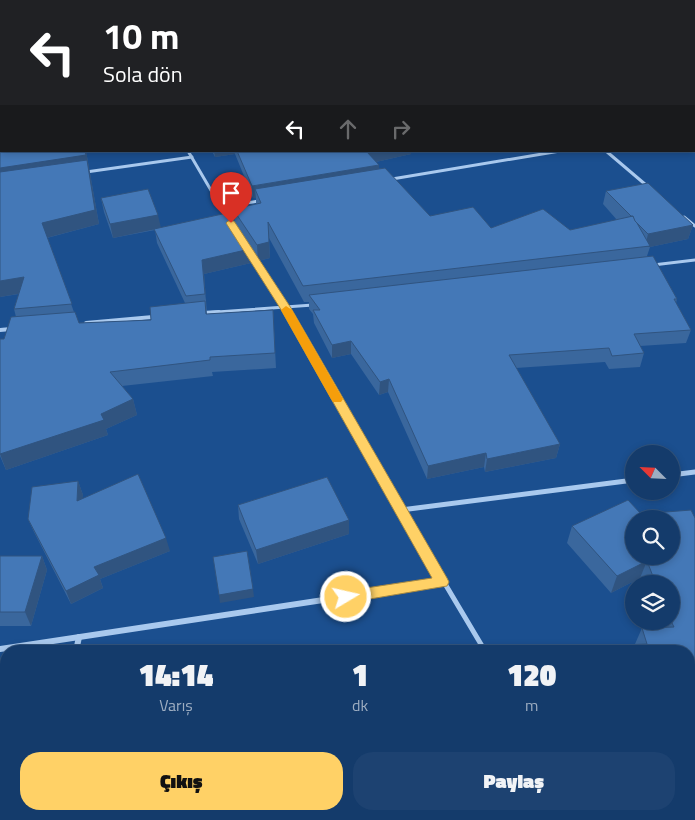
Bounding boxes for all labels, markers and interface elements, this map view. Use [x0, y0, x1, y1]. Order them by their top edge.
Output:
text: 10 m [103, 9, 179, 63]
icon: left [20, 20, 85, 85]
text: Sola dön [103, 57, 183, 91]
icon: left [281, 115, 309, 143]
icon: ahead [334, 115, 362, 143]
icon: right [387, 115, 415, 143]
pin [210, 172, 252, 223]
icon: arrive [217, 179, 245, 207]
north arrow [625, 445, 680, 500]
map controls [625, 445, 680, 630]
button: search [625, 510, 680, 565]
position arrow [319, 570, 371, 622]
button: layers [625, 575, 680, 630]
text: 14:14 [139, 652, 213, 698]
text: 1 [352, 652, 368, 698]
text: 120 [507, 652, 556, 698]
text: Varış [159, 693, 193, 717]
text: dk [352, 693, 368, 717]
text: m [525, 693, 538, 717]
button: Çıkış [20, 752, 343, 810]
button: Paylaş [353, 752, 675, 810]

